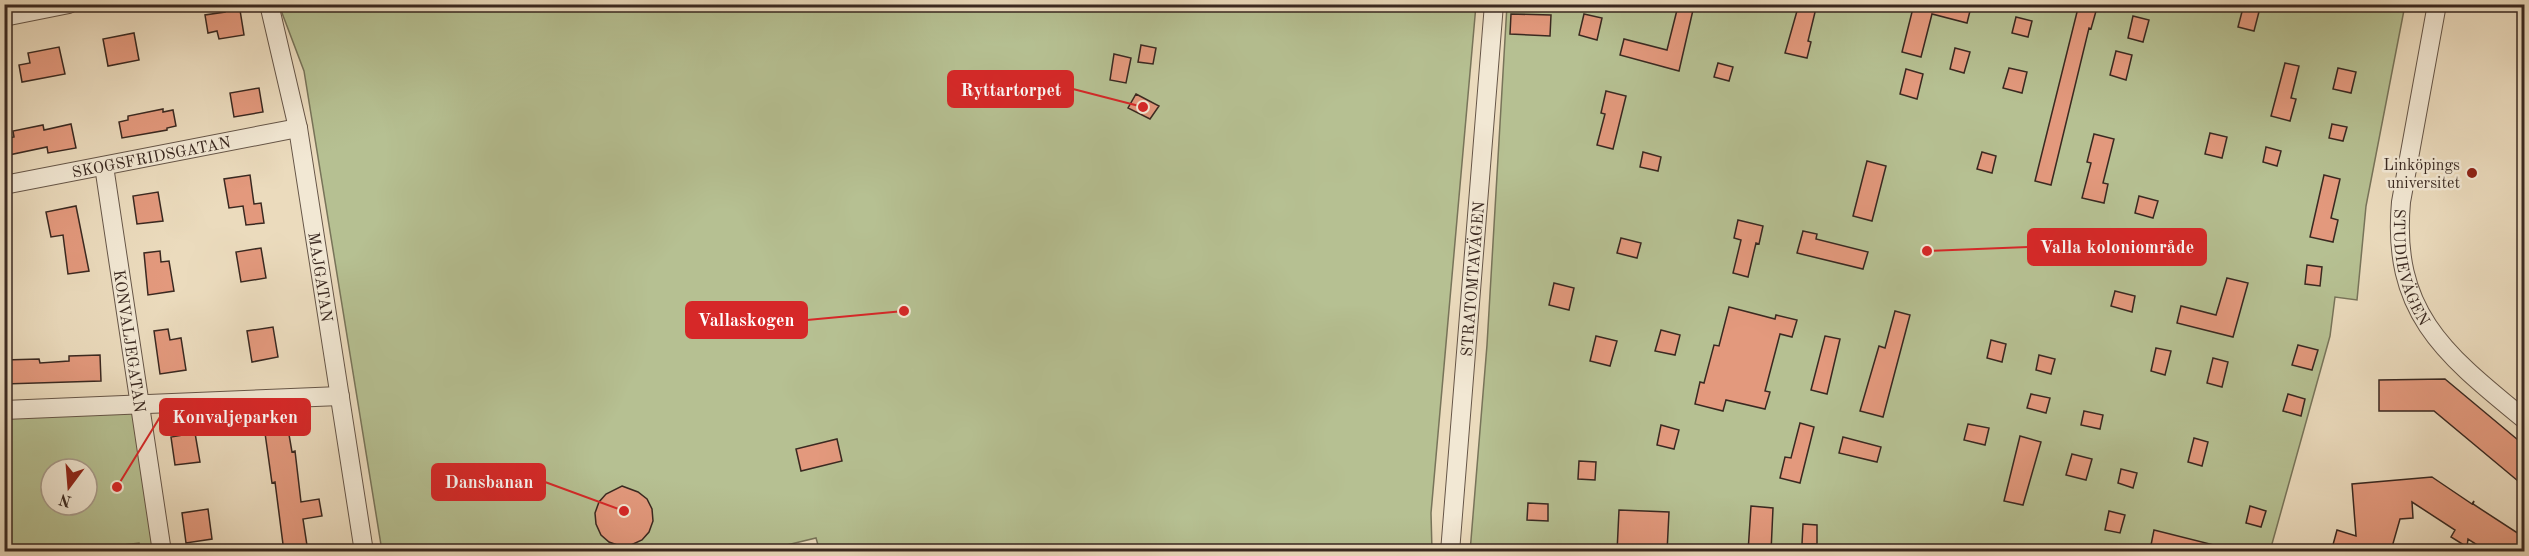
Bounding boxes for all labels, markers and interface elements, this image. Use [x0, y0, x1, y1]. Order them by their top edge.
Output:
callout: Ryttartorpet [948, 71, 1073, 107]
text: Ryttartorpet [961, 82, 1062, 100]
street label: SKOGSFRIDSGATAN [71, 135, 232, 182]
place label: Linköpings universitet [2383, 158, 2460, 192]
marker: Linköpings universitet [2465, 166, 2479, 180]
street label: STRATOMTAVÄGEN [1460, 201, 1488, 357]
street label: STUDIEVÄGEN [2390, 208, 2432, 329]
callout: Valla koloniområde [2028, 229, 2206, 265]
street label: MAJGATAN [304, 231, 334, 323]
text: Valla koloniområde [2040, 239, 2194, 257]
street label: KONVALJEGATAN [110, 269, 147, 414]
callout: Vallaskogen [686, 302, 807, 338]
text: Vallaskogen [698, 312, 794, 330]
callout: Konvaljeparken [160, 399, 310, 435]
text: Konvaljeparken [172, 409, 298, 427]
north arrow [39, 457, 99, 517]
callout: Dansbanan [432, 464, 545, 500]
text: Dansbanan [445, 474, 533, 492]
text: N [57, 490, 74, 509]

